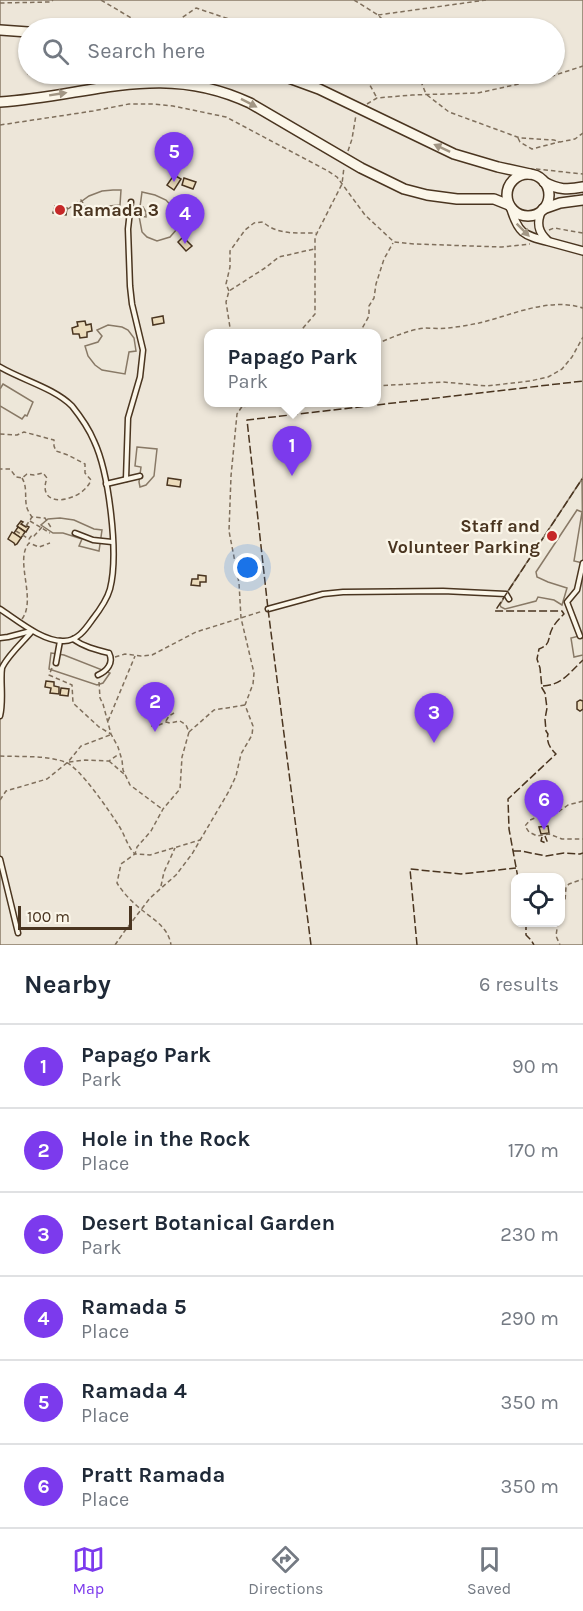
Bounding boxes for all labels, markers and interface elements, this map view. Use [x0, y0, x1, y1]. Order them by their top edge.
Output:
search box [18, 18, 565, 84]
icon: search [39, 35, 72, 68]
text: Search here [87, 38, 205, 64]
one-way arrow [49, 89, 68, 98]
one-way arrow [240, 99, 257, 108]
pin: 5 [154, 132, 194, 182]
one-way arrow [434, 144, 451, 153]
pin: 4 [166, 194, 204, 244]
place label: Ramada 3 [72, 199, 159, 221]
marker: Ramada 3 [53, 203, 67, 217]
one-way arrow [516, 223, 530, 237]
popup [204, 329, 381, 407]
text: Papago Park [227, 344, 358, 370]
text: Park [227, 370, 268, 393]
pin: 1 [272, 426, 312, 476]
place label: Staff and Volunteer Parking [388, 515, 541, 558]
marker: Staff and Volunteer Parking [545, 529, 559, 543]
your location [233, 553, 262, 582]
pin: 2 [136, 682, 174, 732]
pin: 3 [414, 694, 454, 743]
pin: 6 [524, 780, 564, 830]
map controls [511, 873, 565, 927]
button: locate [511, 873, 565, 927]
scale bar [18, 903, 132, 930]
text: 100 m [27, 907, 70, 926]
text: Nearby [24, 969, 111, 1000]
text: 6 results [479, 973, 559, 996]
text: Papago Park [81, 1042, 211, 1068]
text: 1 [40, 1055, 47, 1078]
text: 90 m [512, 1055, 559, 1078]
text: Park [81, 1068, 122, 1091]
text: Hole in the Rock [81, 1126, 250, 1152]
text: 2 [37, 1139, 50, 1162]
text: 170 m [508, 1139, 559, 1162]
text: Place [81, 1152, 129, 1175]
text: Desert Botanical Garden [81, 1210, 335, 1236]
text: 3 [37, 1223, 50, 1246]
text: 230 m [500, 1223, 559, 1246]
text: Park [81, 1236, 122, 1259]
text: Ramada 5 [81, 1294, 187, 1320]
text: 4 [38, 1307, 49, 1330]
text: 290 m [500, 1307, 559, 1330]
text: Place [81, 1320, 129, 1343]
text: Ramada 4 [81, 1378, 187, 1404]
text: 5 [38, 1391, 49, 1414]
text: 350 m [501, 1391, 559, 1414]
text: Place [81, 1404, 129, 1427]
text: Pratt Ramada [81, 1462, 225, 1488]
text: 6 [37, 1475, 50, 1498]
text: 350 m [501, 1475, 559, 1498]
text: Place [81, 1488, 129, 1511]
tab: Map [72, 1543, 105, 1598]
tab: Directions [248, 1543, 323, 1598]
tab: Saved [467, 1543, 511, 1598]

